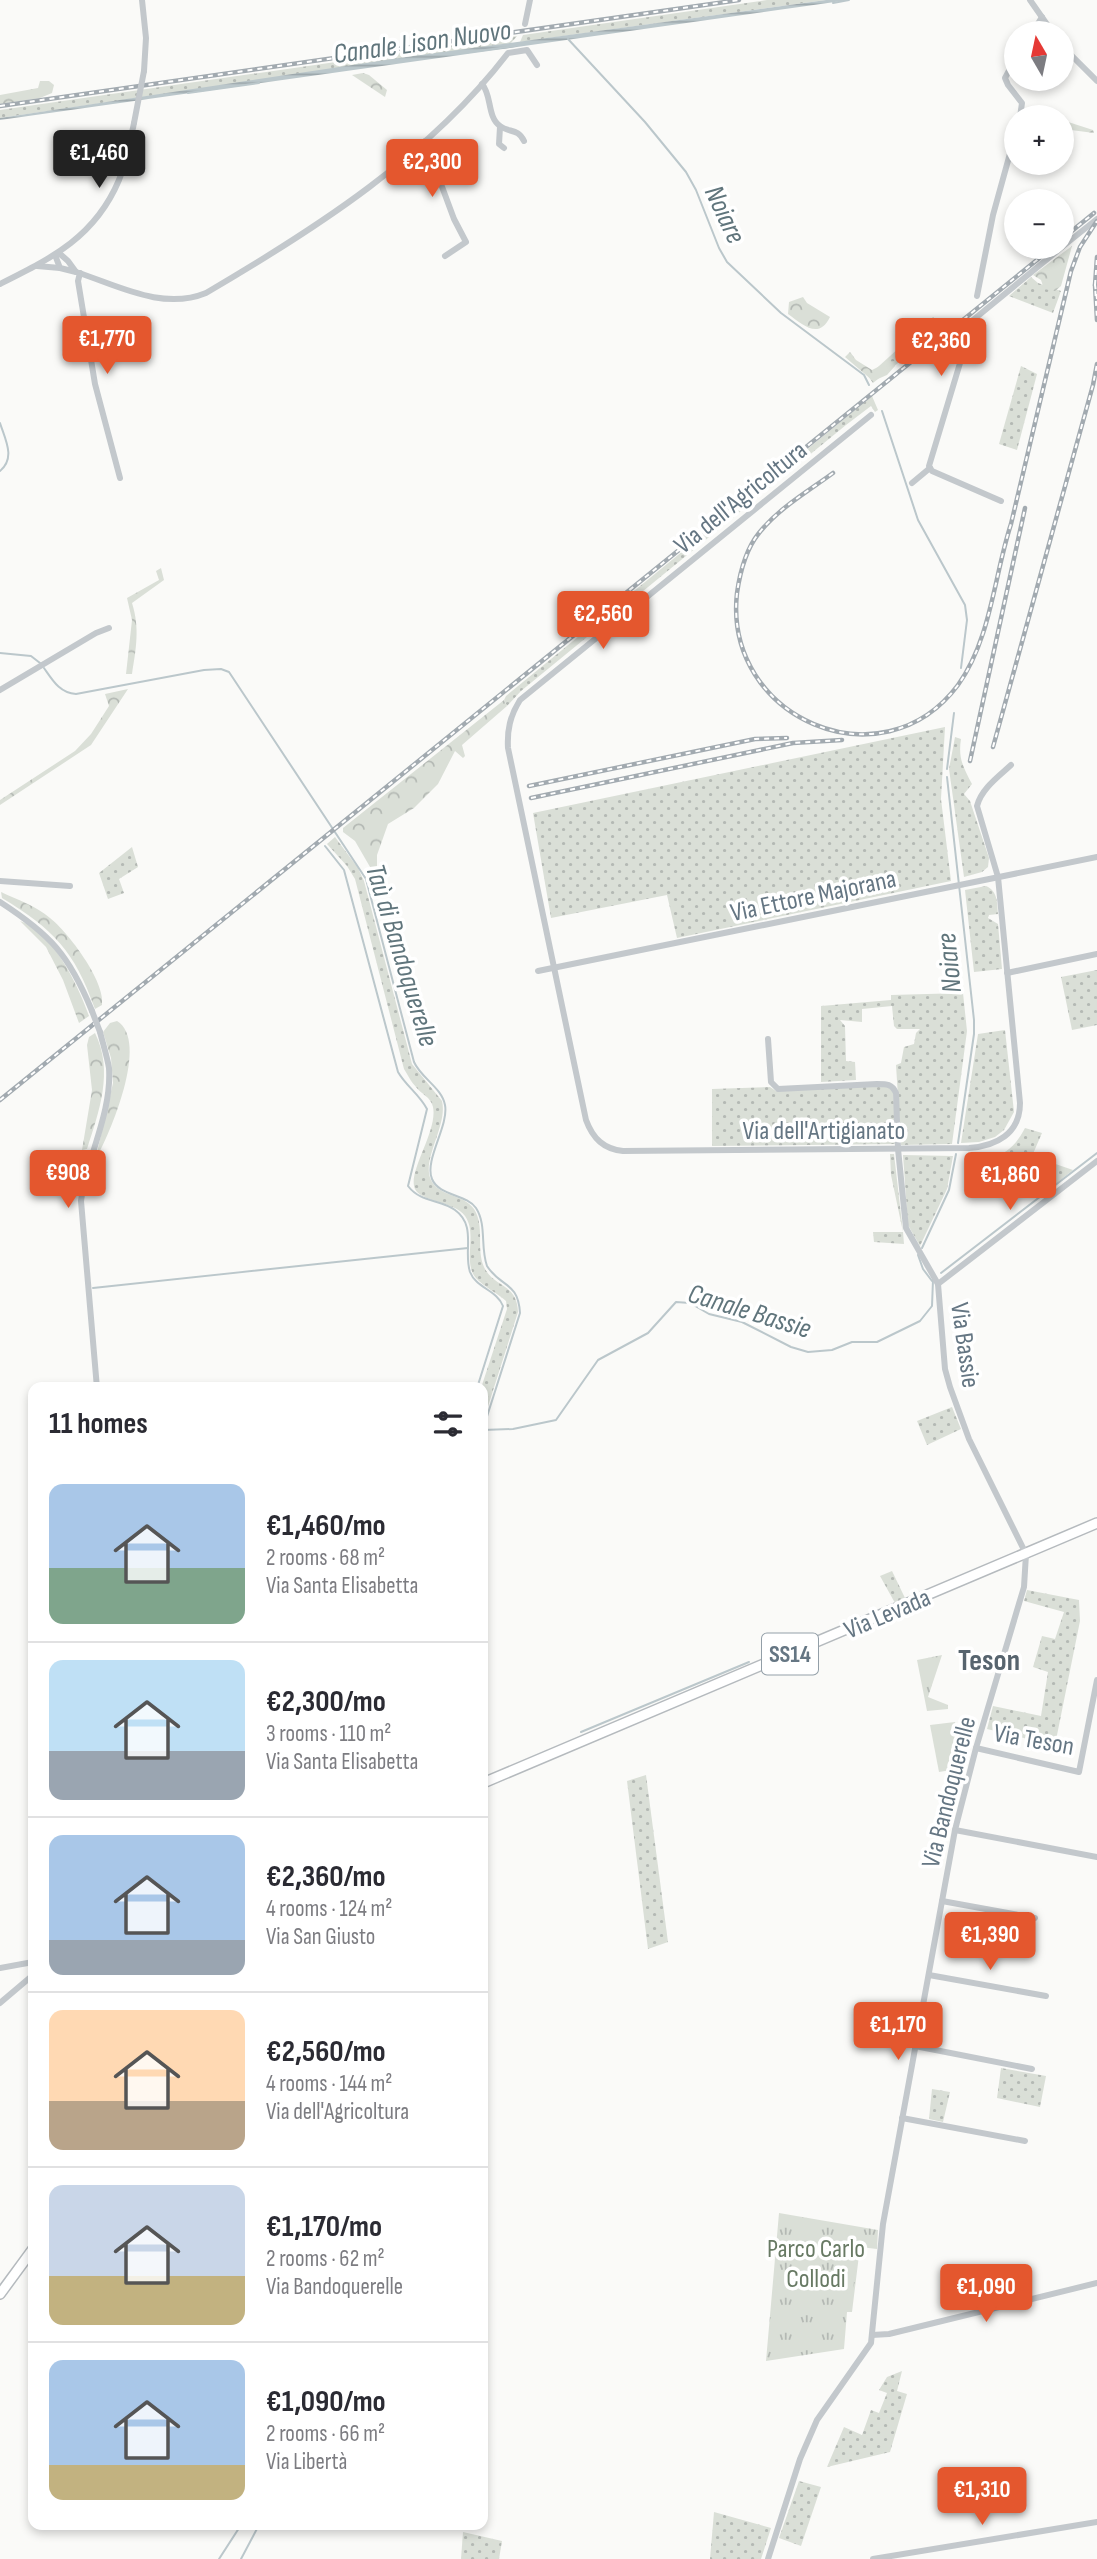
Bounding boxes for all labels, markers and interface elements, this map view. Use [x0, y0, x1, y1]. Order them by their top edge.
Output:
water label: Canale Lison Nuovo [331, 14, 514, 71]
north arrow [1004, 21, 1074, 91]
map controls [1004, 21, 1074, 259]
button: + [1004, 105, 1074, 175]
pin: €1,460 [42, 130, 156, 190]
text: €1,460 [69, 139, 129, 167]
pin: €2,300 [375, 140, 489, 199]
text: €2,300 [402, 148, 462, 176]
water label: Noiare [697, 180, 752, 249]
button: − [1004, 189, 1074, 259]
pin: €1,770 [50, 316, 164, 376]
pin: €2,360 [884, 318, 998, 378]
text: €1,770 [78, 325, 136, 353]
text: €2,360 [911, 327, 971, 355]
street label: Via dell'Agricoltura [668, 435, 814, 561]
pin: €2,560 [546, 592, 660, 651]
text: €2,560 [573, 600, 633, 628]
water label: Taù di Bandoquerelle [358, 860, 445, 1051]
street label: Via Ettore Majorana [728, 864, 899, 929]
water label: Noiare [930, 931, 969, 994]
street label: Via dell'Artigianato [743, 1116, 905, 1147]
pin: €908 [27, 1150, 109, 1210]
pin: €1,860 [953, 1152, 1067, 1212]
text: €908 [46, 1159, 90, 1187]
text: €1,860 [980, 1161, 1040, 1189]
water label: Canale Bassie [684, 1277, 815, 1346]
street label: Via Bassie [943, 1300, 986, 1390]
icon: filters [429, 1405, 467, 1443]
text: 11 homes [49, 1406, 148, 1442]
text: €1,460/mo [266, 1508, 386, 1544]
icon: home [105, 1512, 189, 1596]
text: 2 rooms · 68 m² [266, 1544, 385, 1572]
text: Via Santa Elisabetta [266, 1572, 418, 1600]
street label: Via Levada [840, 1582, 935, 1646]
road number: SS14 [762, 1634, 818, 1674]
district label: Teson [958, 1643, 1020, 1679]
text: €2,300/mo [266, 1684, 386, 1720]
icon: home [105, 1688, 189, 1772]
street label: Via Bandoquerelle [916, 1713, 983, 1871]
street label: Via Teson [991, 1718, 1076, 1763]
text: 3 rooms · 110 m² [266, 1720, 391, 1748]
text: Via Santa Elisabetta [266, 1748, 418, 1776]
text: €2,360/mo [266, 1859, 386, 1895]
icon: home [105, 1863, 189, 1947]
text: 4 rooms · 124 m² [266, 1895, 392, 1923]
pin: €1,390 [933, 1912, 1047, 1972]
text: €1,390 [961, 1921, 1019, 1949]
text: Via San Giusto [266, 1923, 375, 1951]
pin: €1,170 [841, 2002, 955, 2062]
text: €1,170 [870, 2011, 926, 2039]
text: €2,560/mo [266, 2034, 386, 2070]
icon: home [105, 2038, 189, 2122]
text: 4 rooms · 144 m² [266, 2070, 392, 2098]
text: Via dell'Agricoltura [266, 2098, 409, 2126]
text: €1,170/mo [266, 2209, 382, 2245]
icon: home [105, 2213, 189, 2297]
park label: Parco Carlo Collodi [767, 2234, 865, 2295]
text: 2 rooms · 62 m² [266, 2245, 385, 2273]
pin: €1,090 [929, 2264, 1043, 2324]
text: Via Bandoquerelle [266, 2273, 403, 2301]
text: €1,090 [956, 2273, 1016, 2301]
text: €1,090/mo [266, 2384, 386, 2420]
icon: home [105, 2388, 189, 2472]
text: 2 rooms · 66 m² [266, 2420, 385, 2448]
text: Via Libertà [266, 2448, 347, 2476]
pin: €1,310 [925, 2468, 1039, 2527]
text: €1,310 [953, 2476, 1011, 2504]

